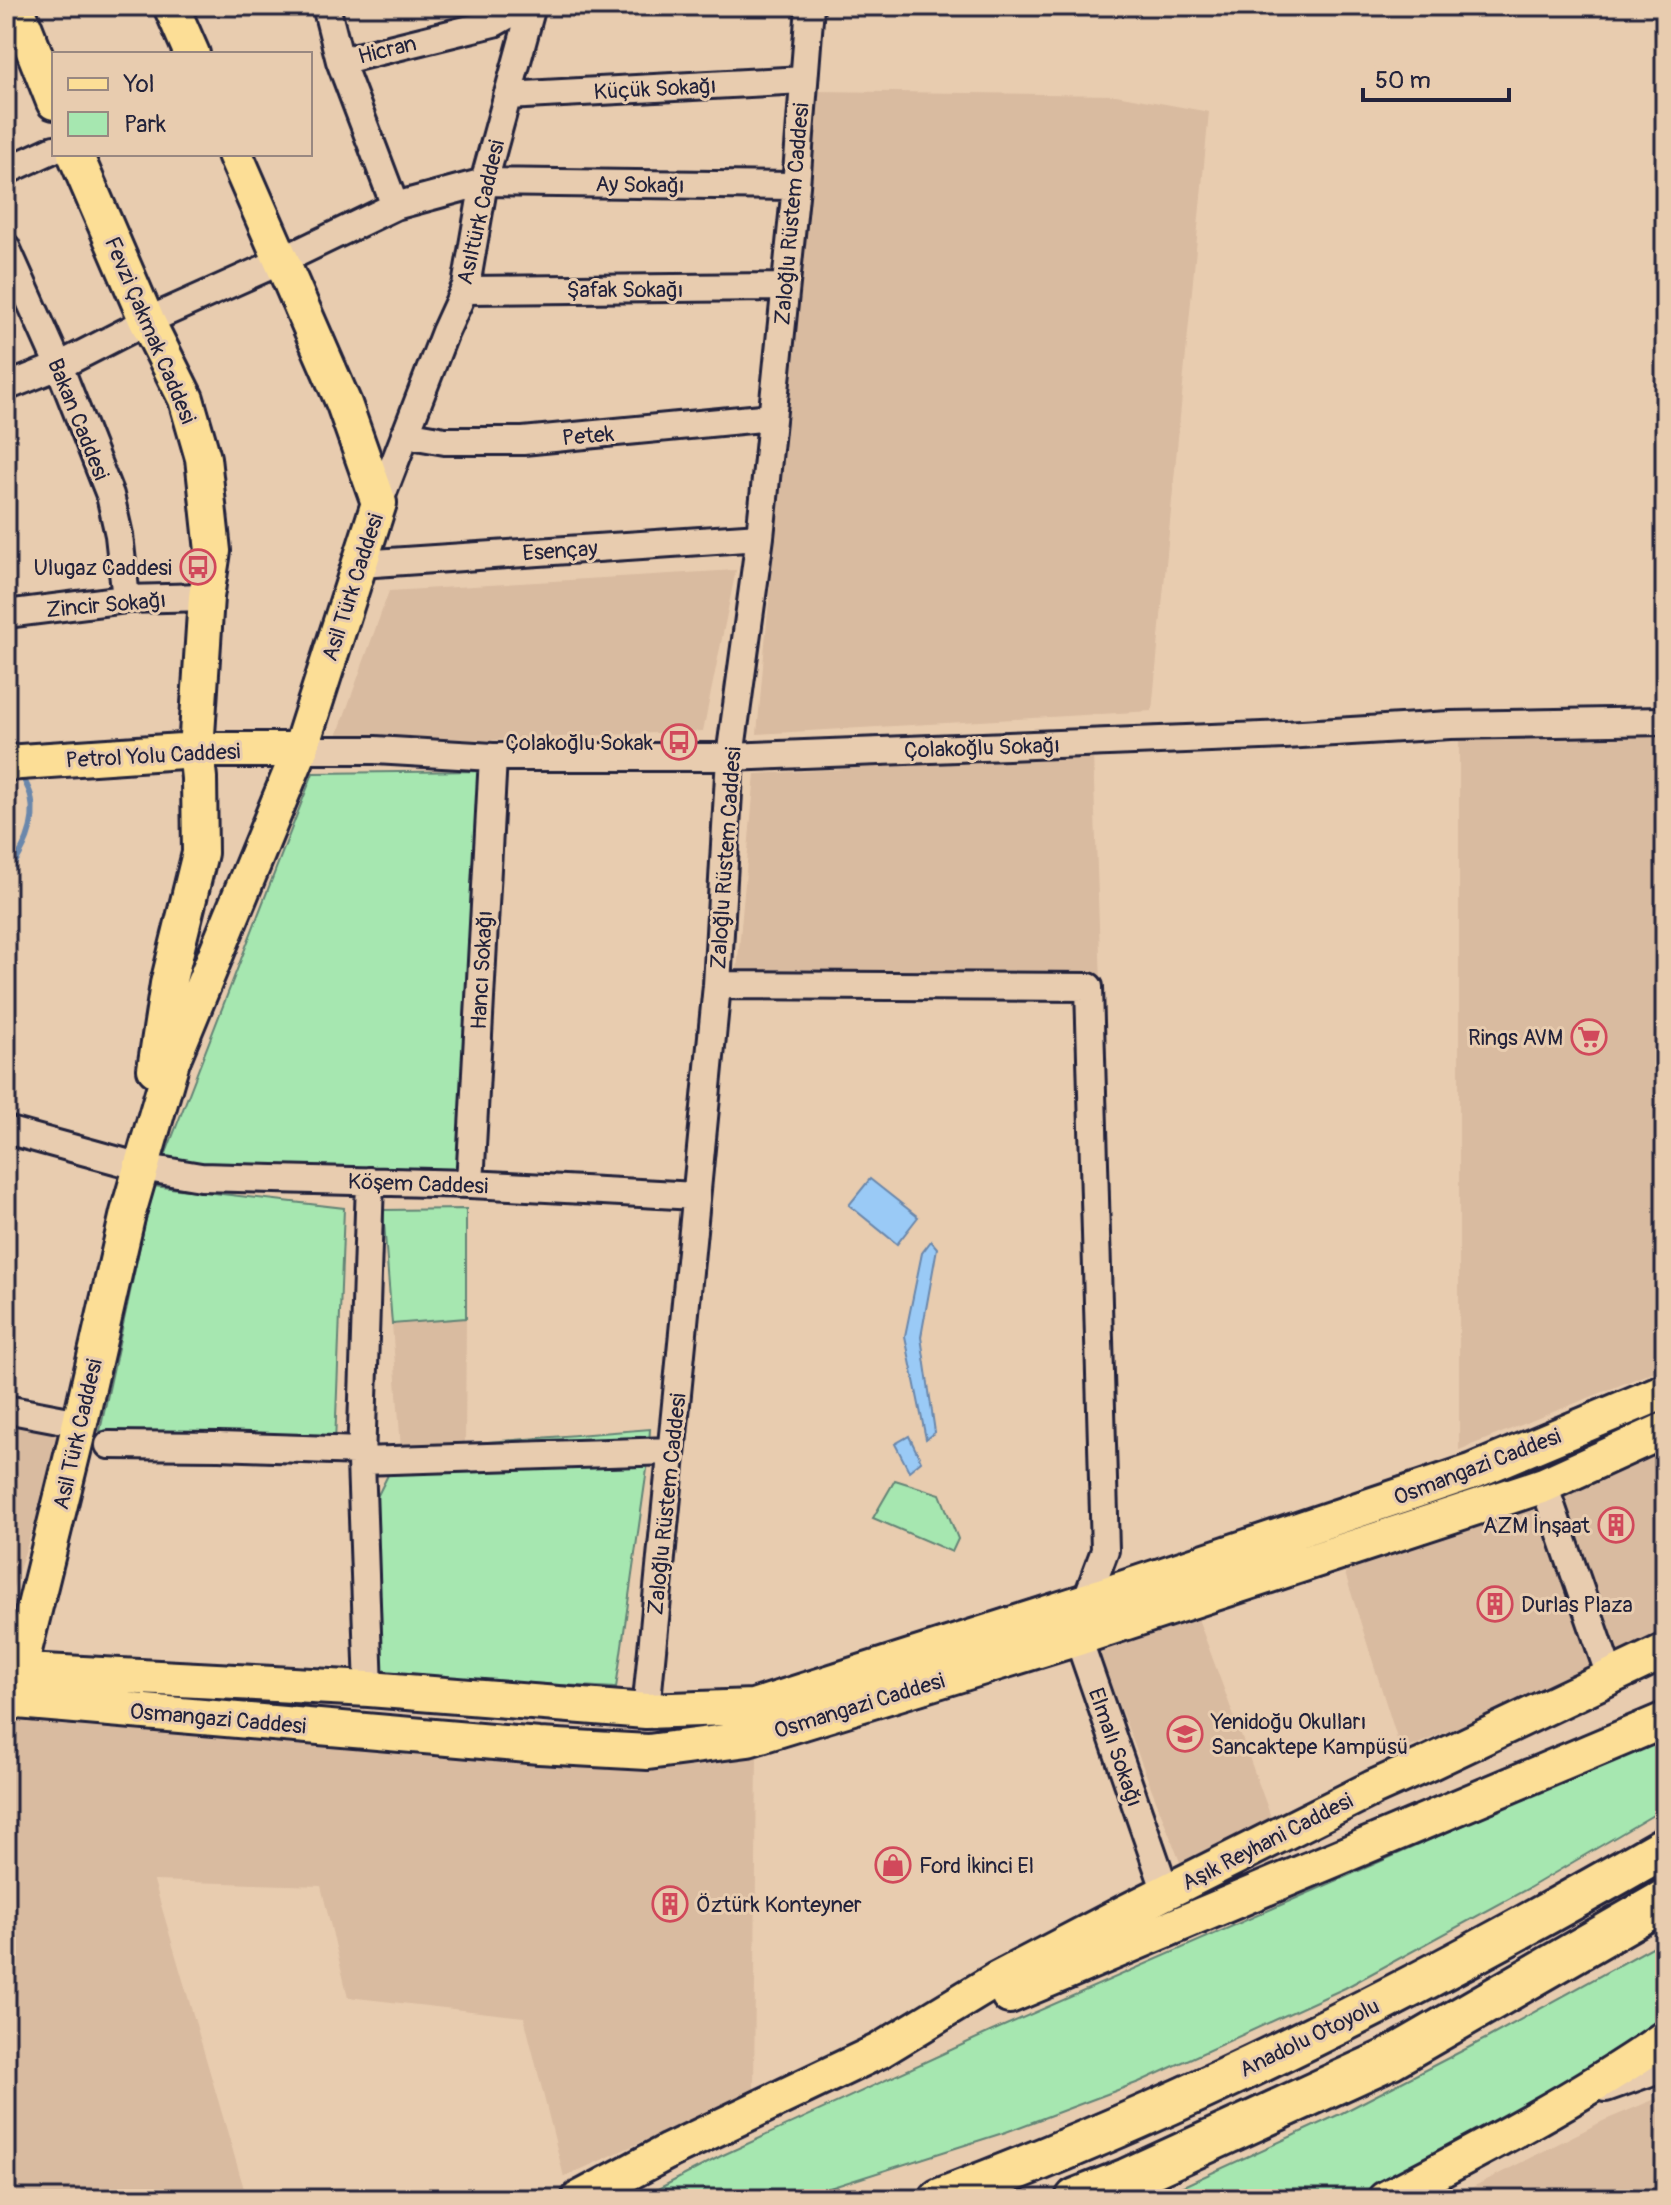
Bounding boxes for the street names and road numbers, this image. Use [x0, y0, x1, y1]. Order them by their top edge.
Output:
street label: Hicran [355, 29, 419, 71]
street label: Küçük Sokağı [593, 72, 717, 106]
street label: Zaloğlu Rüstem Caddesi [768, 102, 816, 326]
street label: Asıltürk Caddesi [451, 137, 511, 287]
street label: Ay Sokağı [595, 170, 685, 200]
street label: Fevzi Çakmak Caddesi [98, 233, 202, 428]
street label: Şafak Sokağı [567, 276, 683, 304]
street label: Bakan Caddesi [41, 354, 115, 484]
street label: Petek [561, 420, 615, 452]
street label: Asil Türk Caddesi [316, 510, 390, 665]
street label: Esençay [522, 534, 599, 568]
street label: Zincir Sokağı [45, 586, 167, 624]
street label: Çolakoğlu Sokağı [904, 731, 1061, 765]
street label: Petrol Yolu Caddesi [65, 737, 241, 775]
street label: Zaloğlu Rüstem Caddesi [704, 746, 748, 970]
street label: Hancı Sokağı [465, 910, 499, 1030]
street label: Köşem Caddesi [347, 1168, 489, 1200]
street label: Asil Türk Caddesi [47, 1356, 109, 1512]
street label: Zaloğlu Rüstem Caddesi [641, 1392, 693, 1616]
street label: Osmangazi Caddesi [1390, 1422, 1565, 1512]
street label: Osmangazi Caddesi [771, 1667, 948, 1745]
street label: Elmalı Sokağı [1082, 1684, 1148, 1810]
street label: Osmangazi Caddesi [129, 1697, 307, 1741]
street label: Aşık Reyhani Caddesi [1177, 1787, 1358, 1897]
street label: Anadolu Otoyolu [1235, 1992, 1384, 2084]

